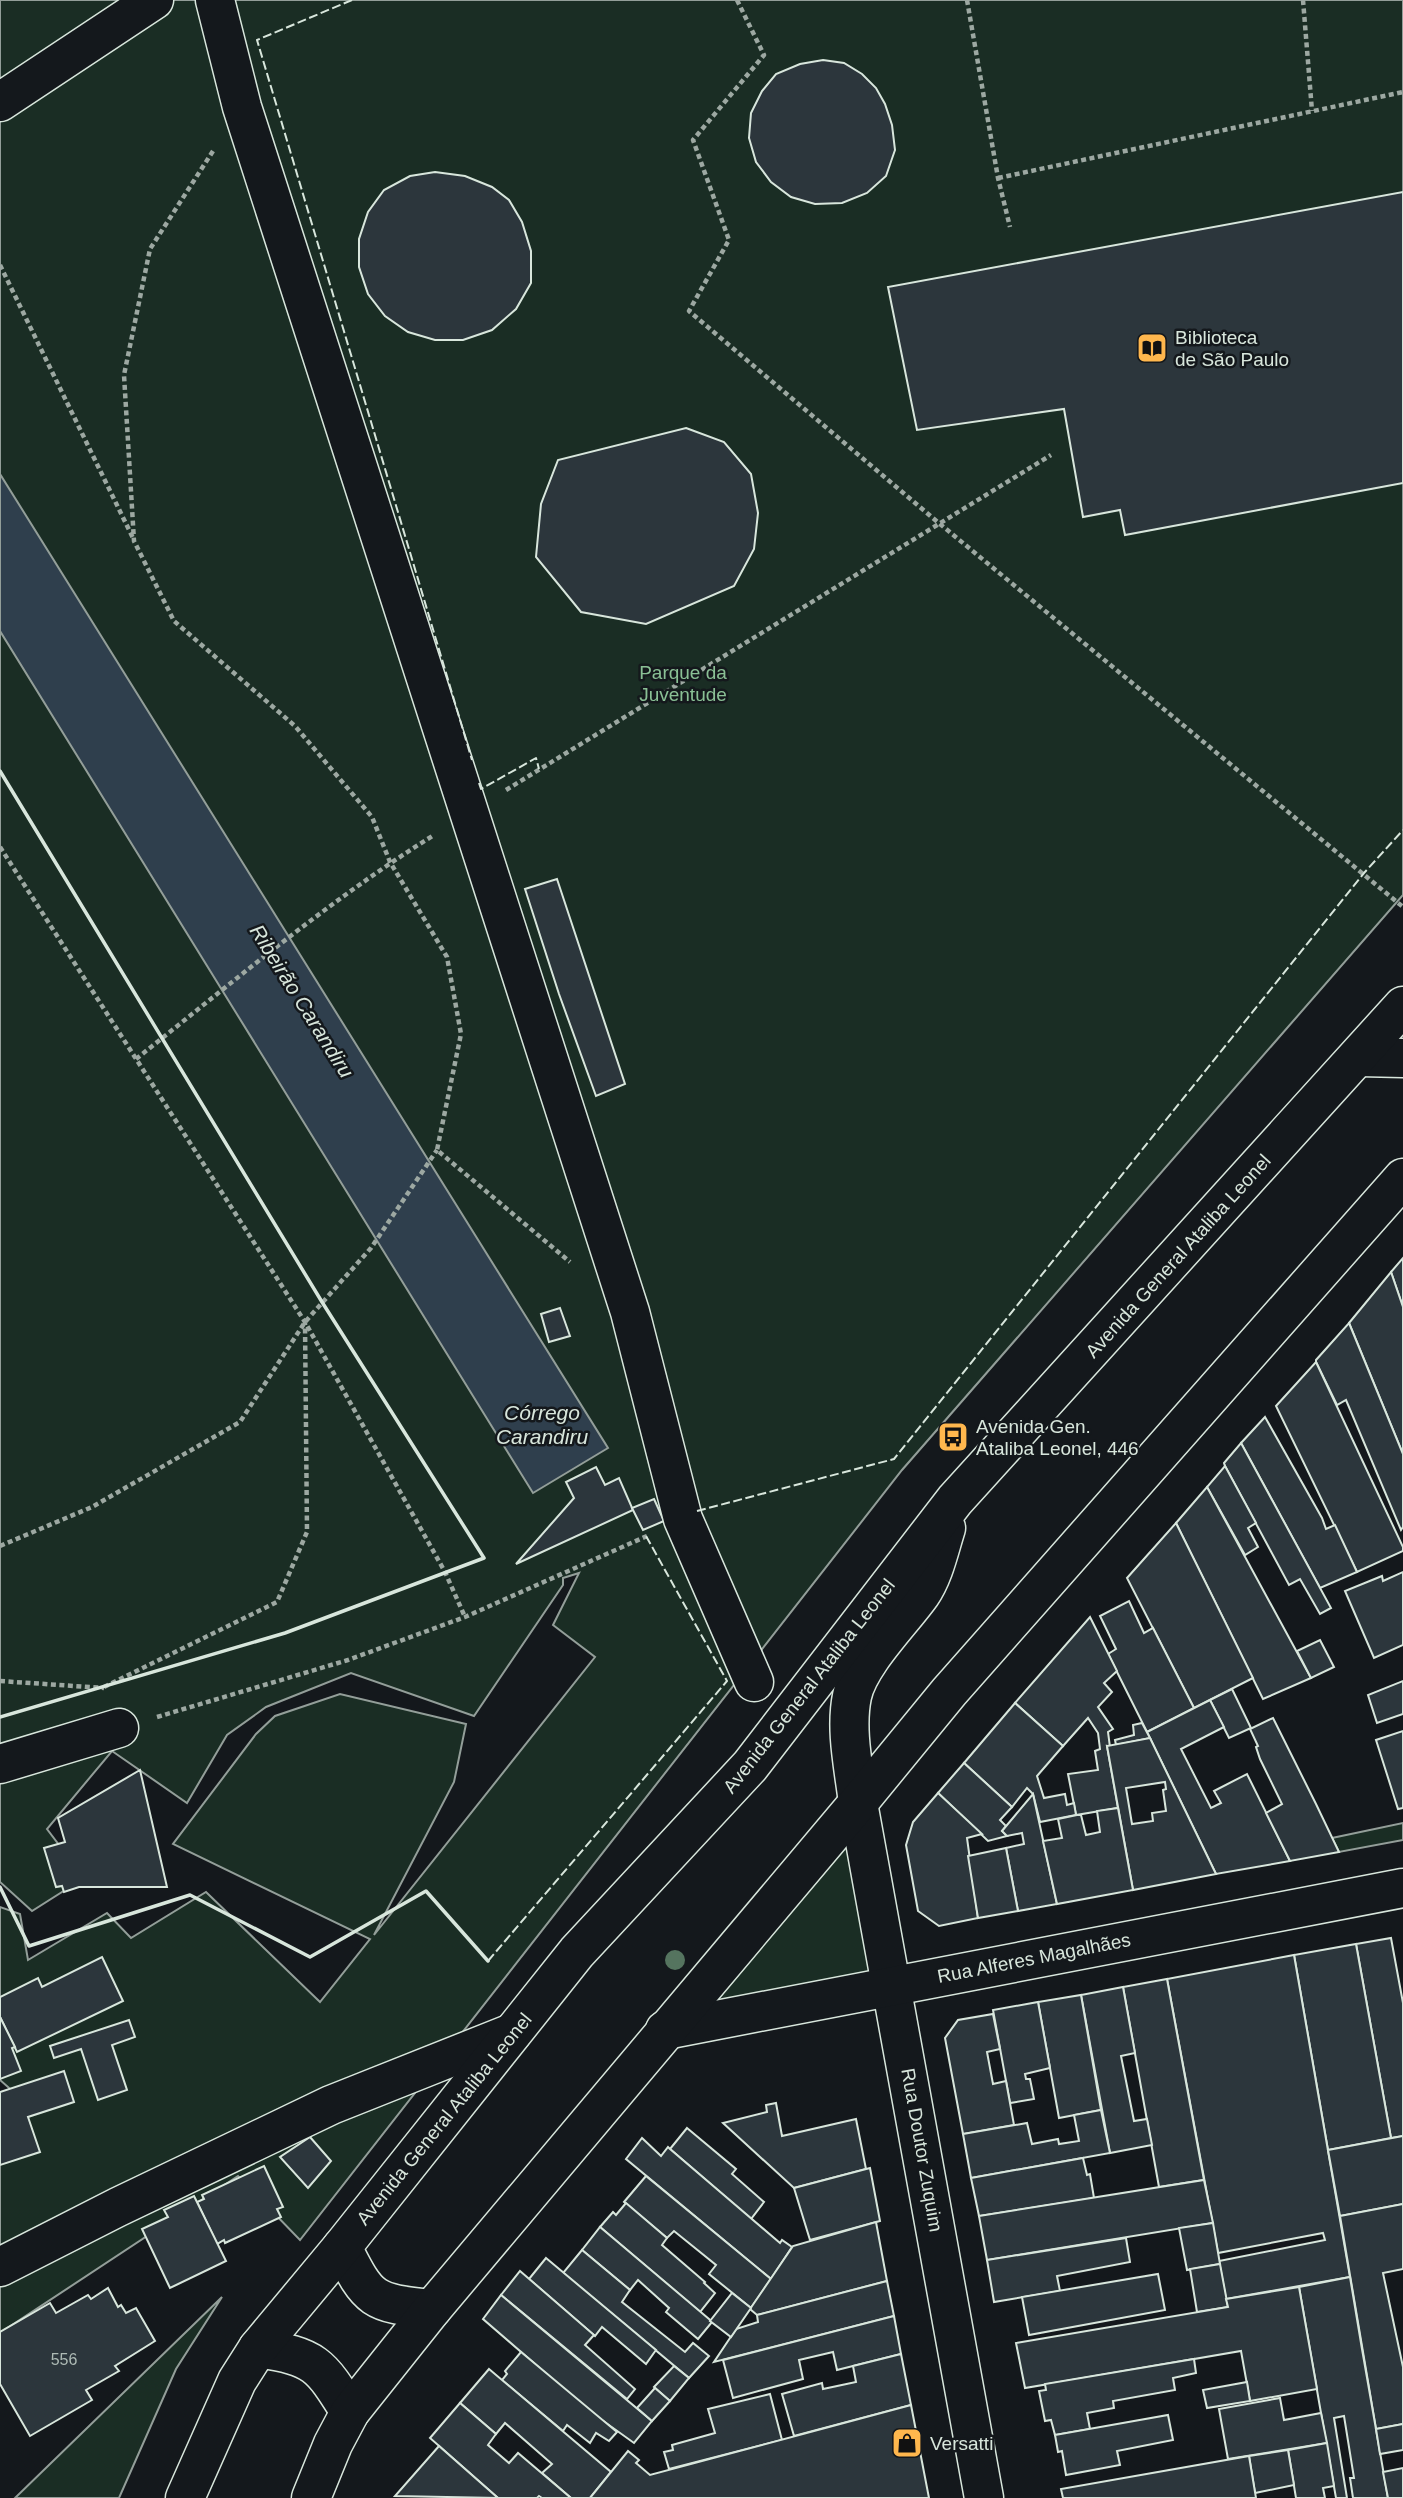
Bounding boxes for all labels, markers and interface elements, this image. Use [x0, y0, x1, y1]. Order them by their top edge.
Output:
place label: Biblioteca de São Paulo [1175, 327, 1289, 370]
library icon: Biblioteca de São Paulo [1135, 331, 1169, 365]
park label: Parque da Juventude [639, 662, 727, 705]
water label: Ribeirão Carandiru [246, 920, 359, 1082]
street label: Avenida General Ataliba Leonel [1081, 1150, 1275, 1362]
water label: Córrego Carandiru [496, 1401, 588, 1448]
place label: Avenida Gen. Ataliba Leonel, 446 [976, 1416, 1139, 1459]
bus stop icon: Avenida Gen. Ataliba Leonel, 446 [936, 1420, 970, 1454]
street label: Avenida General Ataliba Leonel [719, 1575, 899, 1797]
street label: Rua Alferes Magalhães [936, 1929, 1132, 1987]
street label: Avenida General Ataliba Leonel [352, 2009, 536, 2229]
street label: Rua Doutor Zuquim [897, 2067, 947, 2233]
house number: 556 [51, 2351, 77, 2368]
shop icon: Versatti [890, 2426, 924, 2460]
place label: Versatti [930, 2433, 993, 2454]

